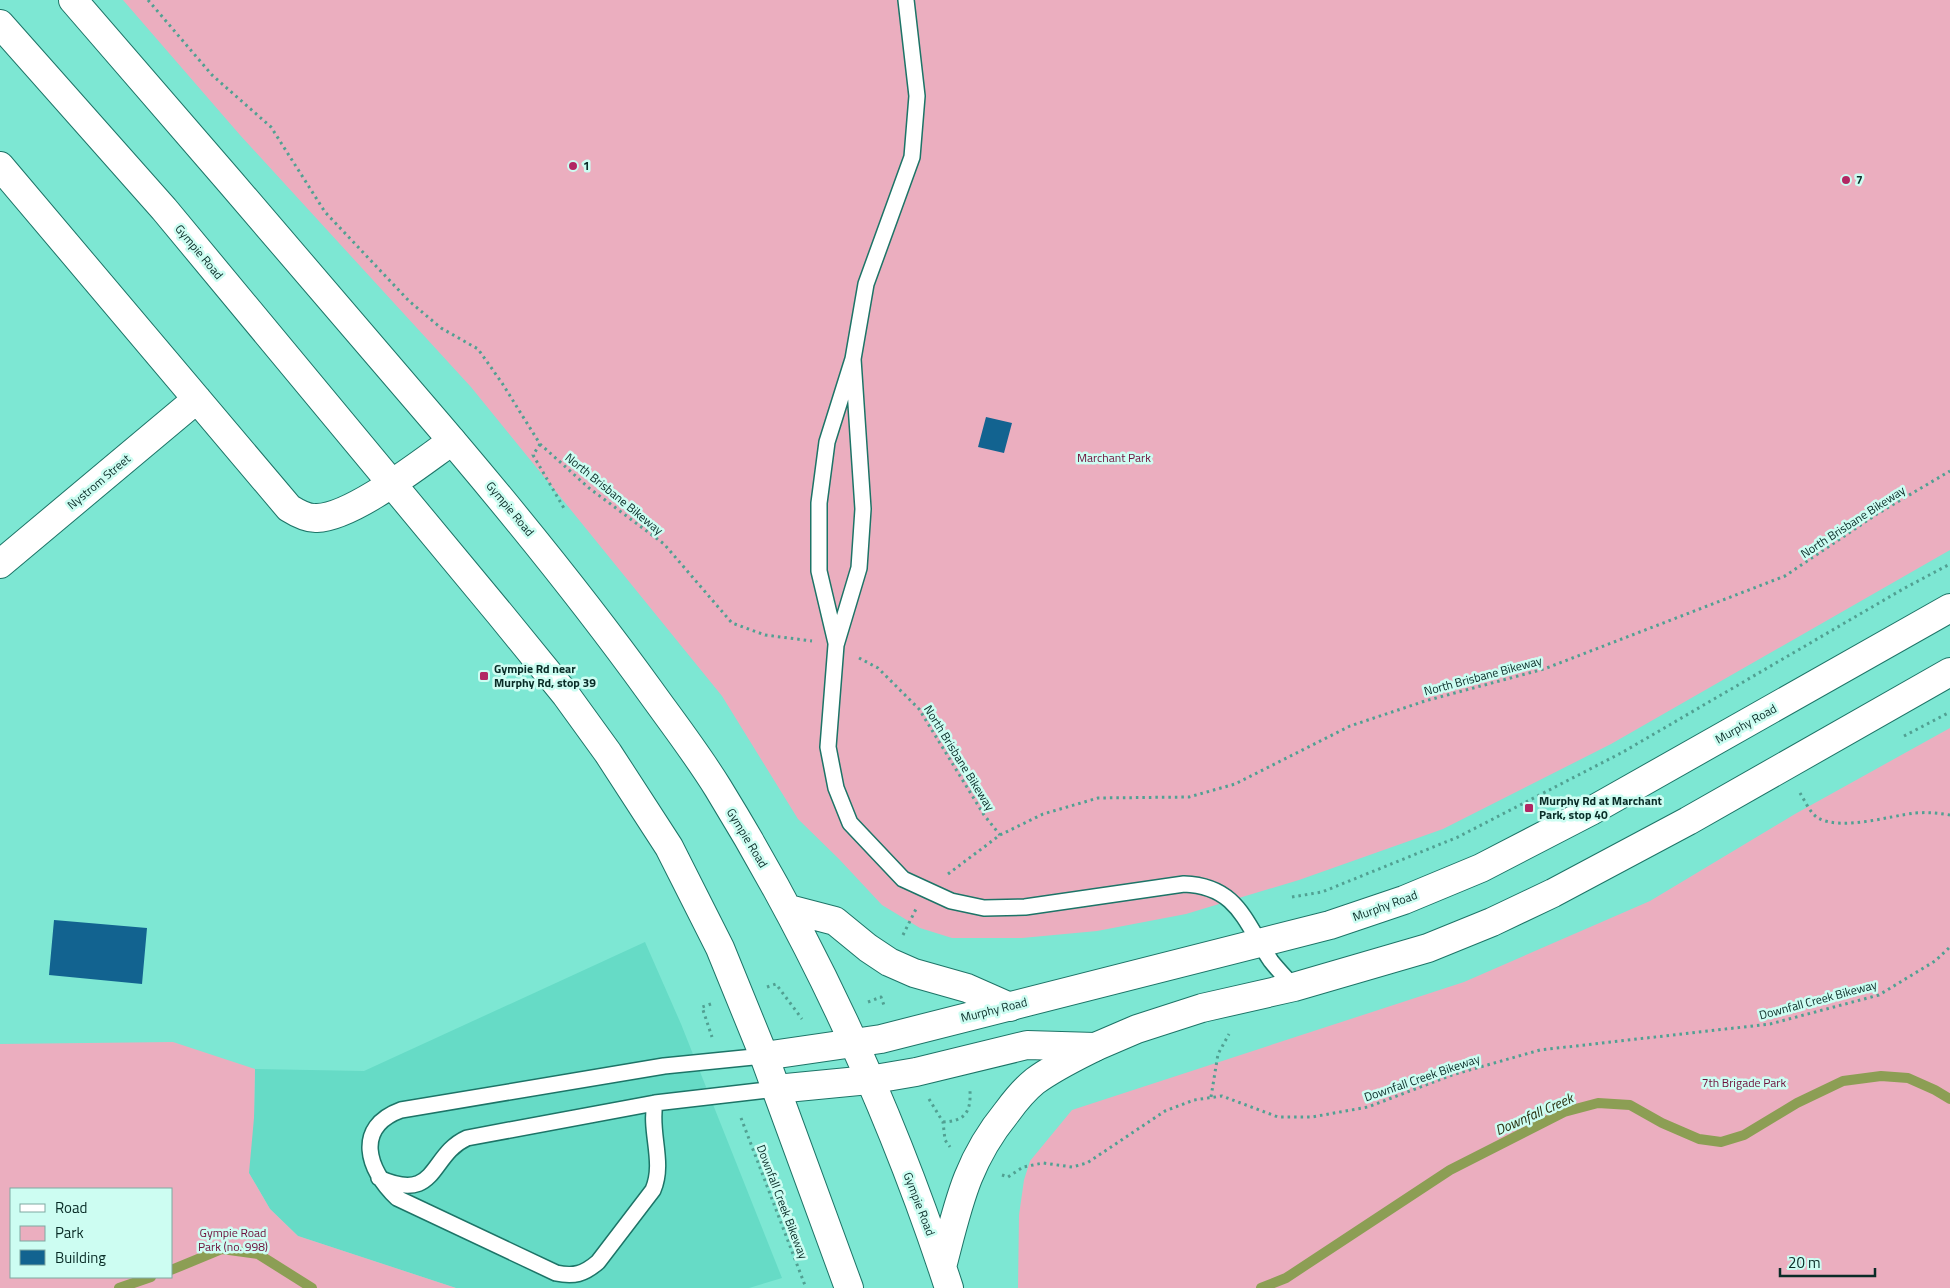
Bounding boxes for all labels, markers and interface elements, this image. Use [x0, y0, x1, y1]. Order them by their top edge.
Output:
place label: 1 [583, 156, 590, 175]
marker: 1 [567, 160, 579, 172]
place label: 7 [1856, 170, 1863, 189]
marker: 7 [1840, 174, 1852, 186]
street label: Gympie Road [171, 220, 228, 283]
street label: North Brisbane Bikeway [561, 448, 668, 539]
park label: Marchant Park [1077, 448, 1151, 467]
street label: Nystrom Street [63, 449, 135, 514]
street label: Gympie Road [482, 477, 539, 540]
street label: North Brisbane Bikeway [1797, 480, 1909, 563]
street label: North Brisbane Bikeway [1422, 651, 1544, 700]
place label: Gympie Rd near Murphy Rd, stop 39 [494, 659, 596, 692]
marker: Gympie Rd near Murphy Rd, stop 39 [478, 670, 490, 682]
street label: Murphy Road [1712, 699, 1780, 748]
street label: North Brisbane Bikeway [919, 701, 1000, 814]
place label: Murphy Rd at Marchant Park, stop 40 [1539, 791, 1663, 824]
marker: Murphy Rd at Marchant Park, stop 40 [1523, 802, 1535, 814]
street label: Gympie Road [722, 804, 773, 871]
street label: Murphy Road [1350, 885, 1420, 926]
street label: Downfall Creek Bikeway [1757, 975, 1879, 1024]
street label: Murphy Road [959, 992, 1029, 1027]
street label: Downfall Creek Bikeway [1361, 1049, 1482, 1106]
park label: 7th Brigade Park [1702, 1073, 1786, 1092]
water label: Downfall Creek [1491, 1086, 1578, 1140]
street label: Downfall Creek Bikeway [752, 1142, 813, 1262]
street label: Gympie Road [899, 1169, 940, 1238]
legend [10, 1188, 172, 1278]
text: Road [55, 1196, 87, 1219]
text: Park [55, 1221, 84, 1244]
park label: Gympie Road Park (no. 998) [198, 1223, 268, 1256]
text: Building [55, 1246, 106, 1269]
scale bar [1780, 1246, 1875, 1278]
text: 20 m [1788, 1251, 1821, 1274]

